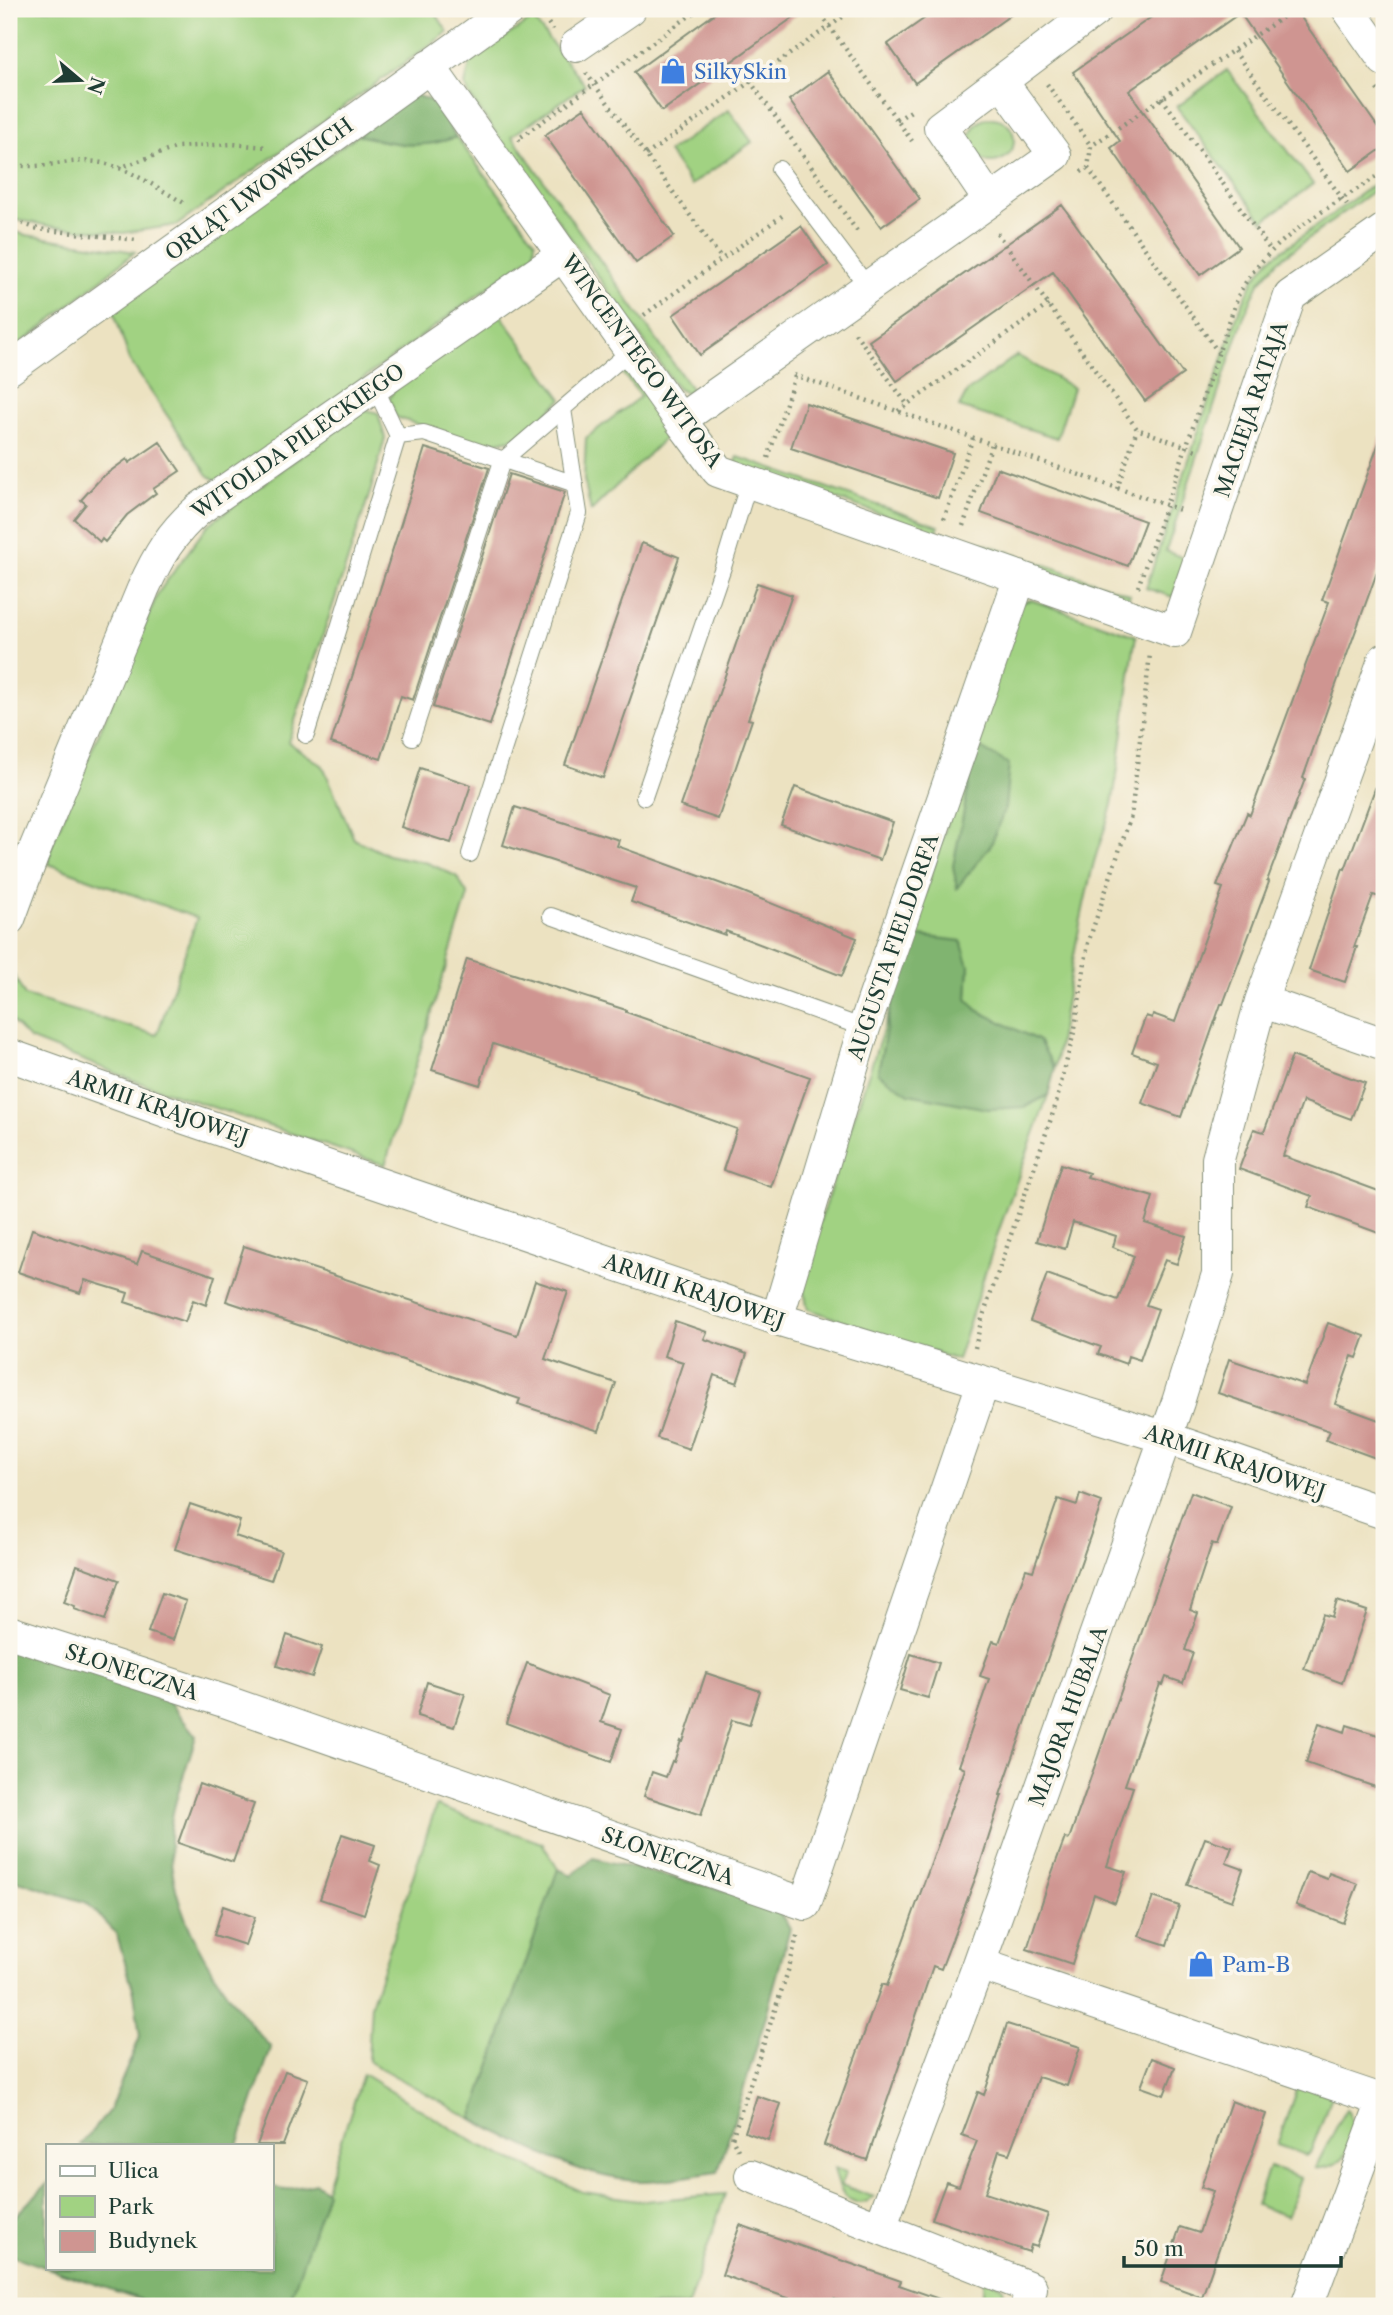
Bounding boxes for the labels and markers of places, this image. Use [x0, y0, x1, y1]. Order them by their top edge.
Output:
shop icon: SilkySkin [658, 56, 688, 86]
place label: SilkySkin [694, 59, 787, 84]
shop icon: Pam-B [1186, 1949, 1216, 1979]
place label: Pam-B [1222, 1952, 1290, 1977]

